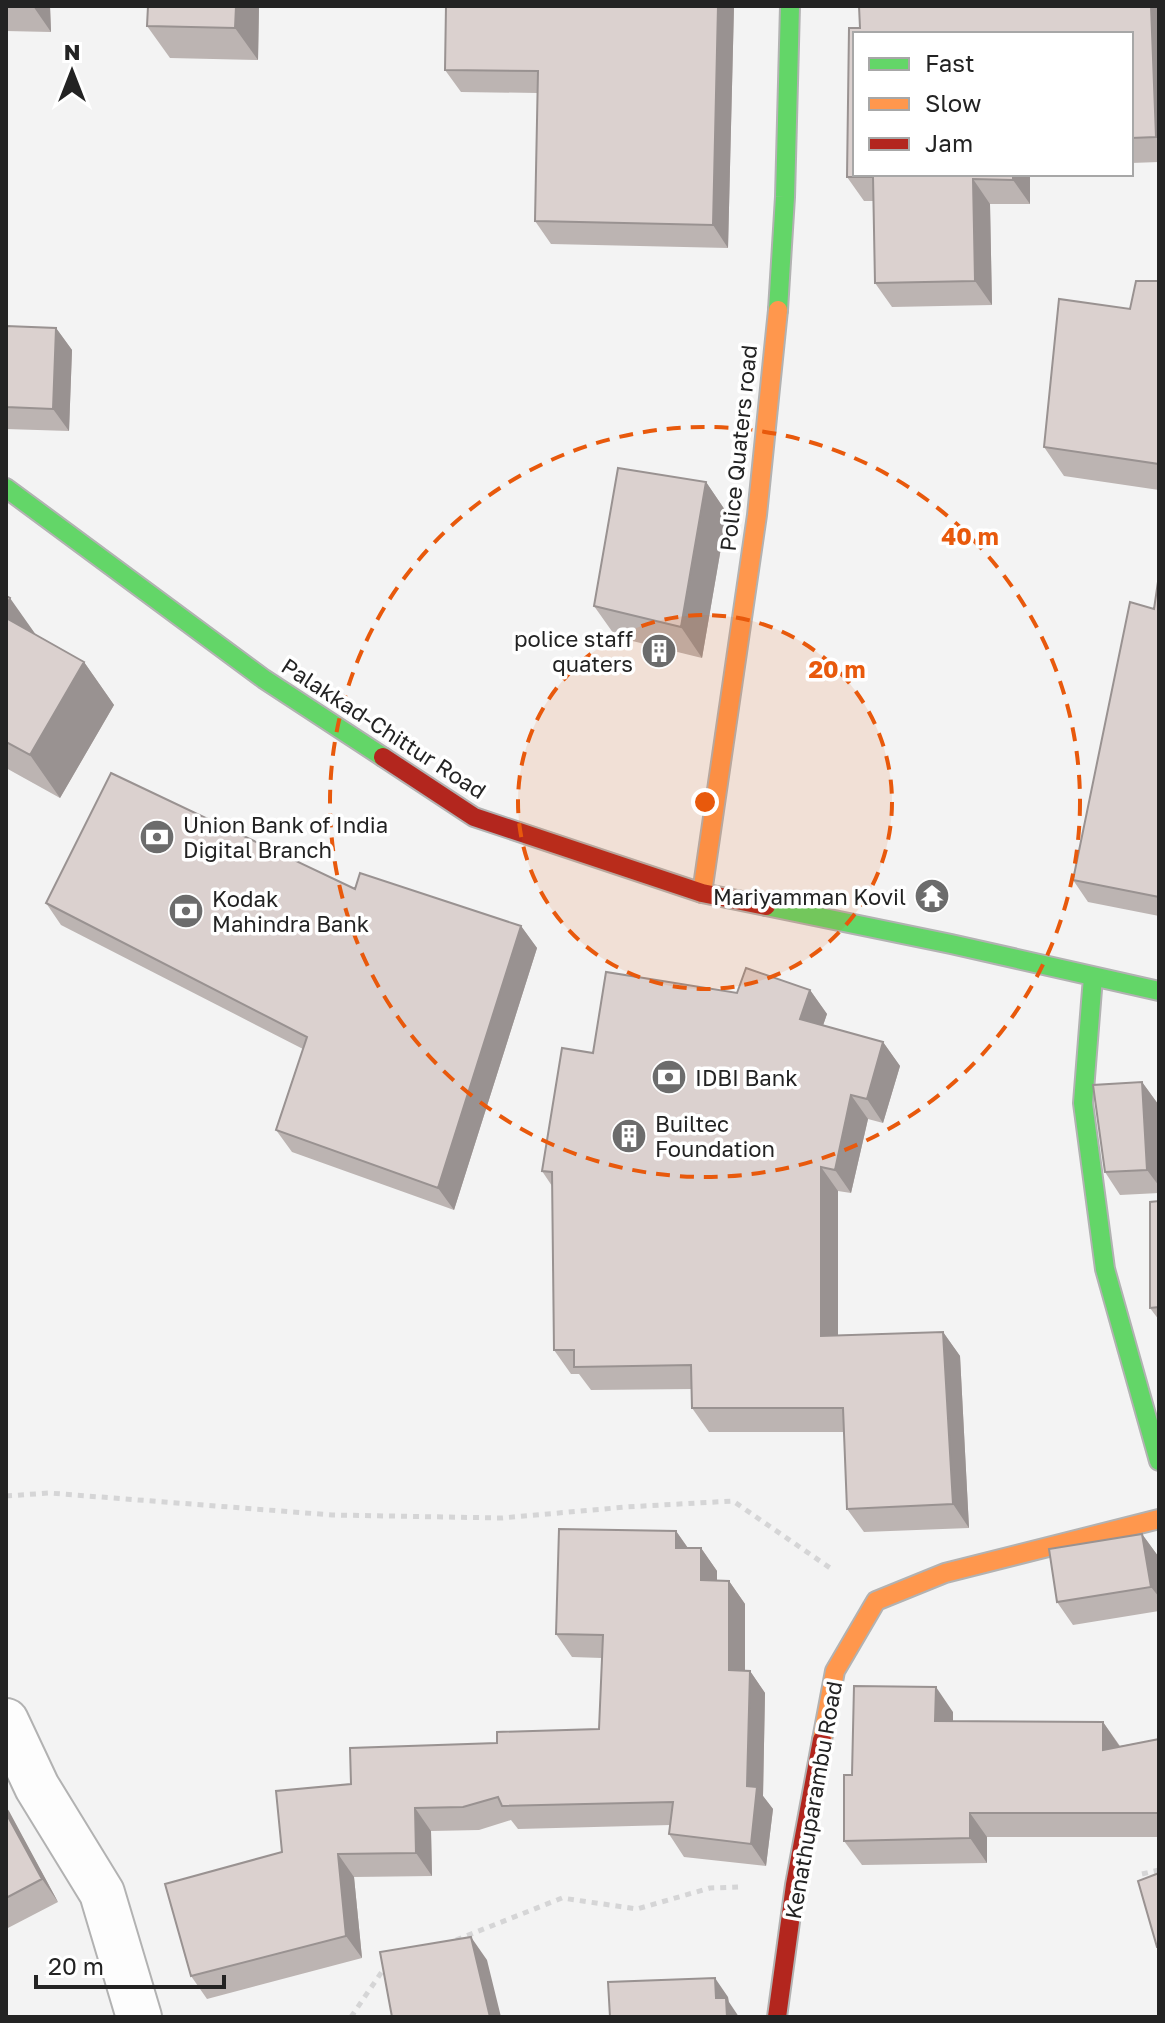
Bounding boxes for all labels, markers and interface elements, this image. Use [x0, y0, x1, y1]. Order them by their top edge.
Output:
north arrow [32, 32, 112, 112]
legend [853, 32, 1133, 176]
text: N [64, 38, 80, 65]
text: Fast [925, 48, 975, 77]
text: Slow [925, 88, 981, 117]
text: Jam [925, 128, 973, 157]
street label: Police Quaters road [714, 344, 762, 552]
text: 40 m [941, 521, 999, 550]
place label: police staff quaters [514, 625, 633, 677]
building icon: police staff quaters [640, 632, 678, 670]
street label: Palakkad-Chittur Road [277, 652, 491, 804]
text: 20 m [808, 654, 866, 683]
centre of rings [691, 788, 719, 816]
place label: Union Bank of India Digital Branch [183, 811, 388, 863]
bank icon: Union Bank of India Digital Branch [138, 818, 176, 856]
temple icon: Mariyamman Kovil [913, 877, 951, 915]
place label: Mariyamman Kovil [713, 883, 906, 910]
place label: Kodak Mahindra Bank [212, 885, 369, 937]
bank icon: Kodak Mahindra Bank [167, 892, 205, 930]
bank icon: IDBI Bank [650, 1058, 688, 1096]
place label: IDBI Bank [695, 1064, 798, 1091]
place label: Builtec Foundation [655, 1110, 775, 1162]
building icon: Builtec Foundation [610, 1117, 648, 1155]
street label: Kenathuparambu Road [779, 1679, 847, 1921]
scale bar [36, 1939, 224, 1989]
text: 20 m [48, 1951, 104, 1980]

